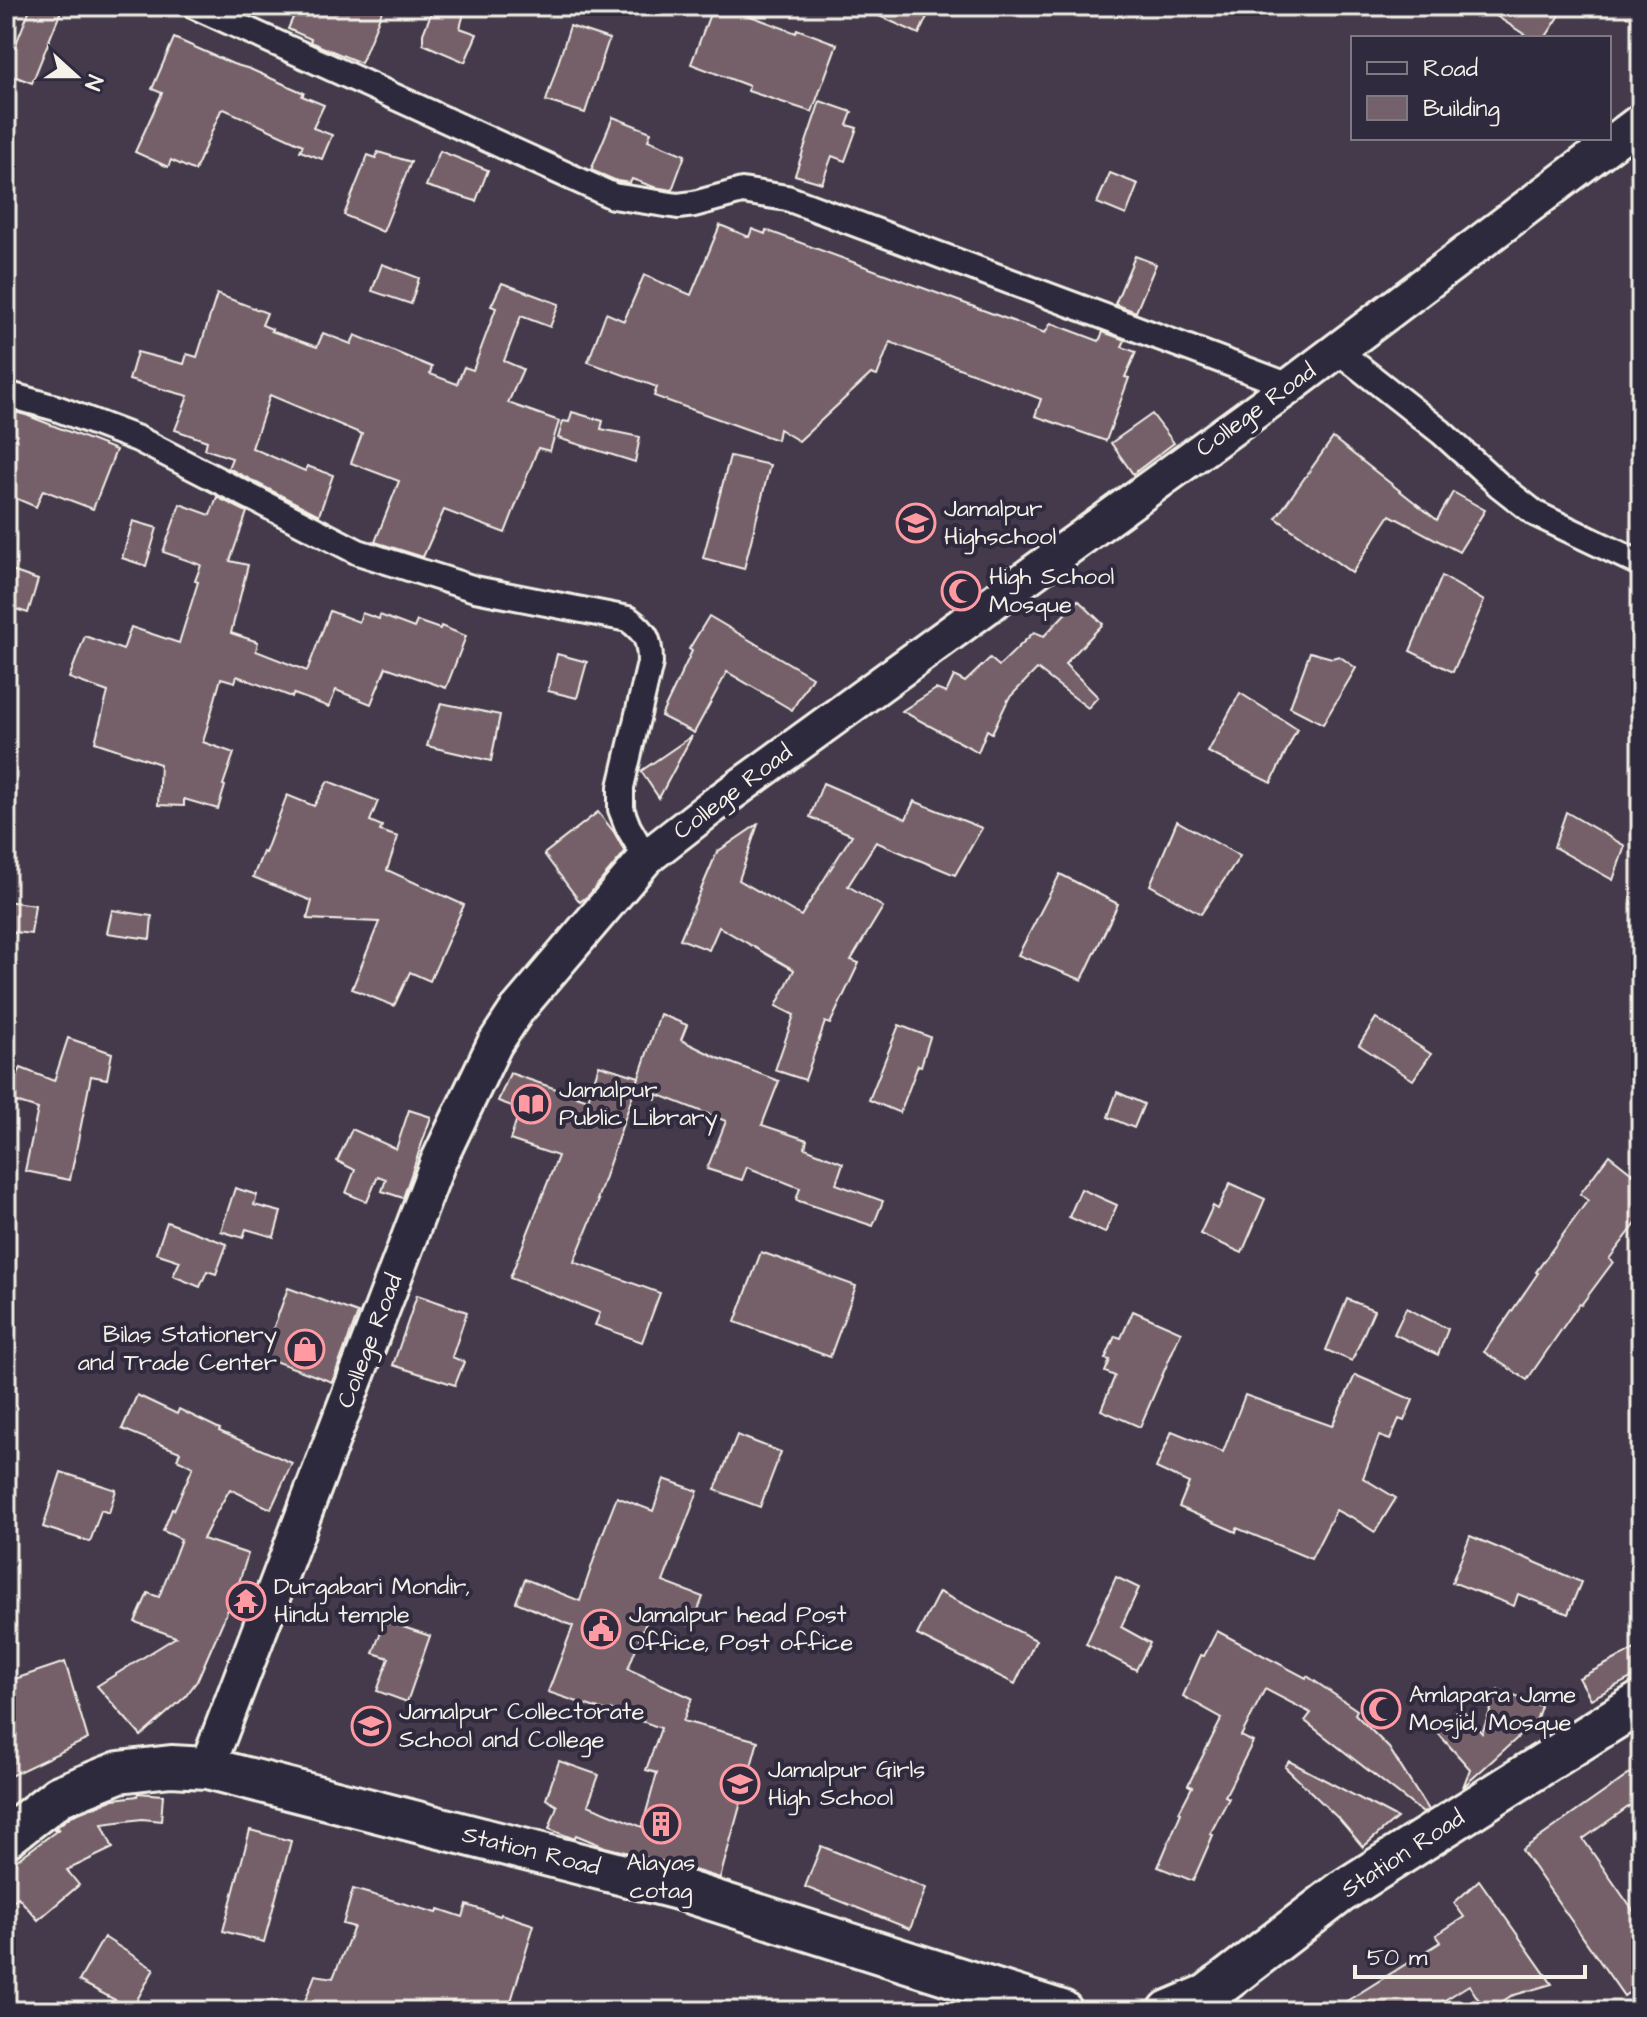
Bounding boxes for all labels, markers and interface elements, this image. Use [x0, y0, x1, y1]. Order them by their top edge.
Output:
north arrow [36, 36, 116, 116]
legend [1351, 36, 1611, 140]
text: Road [1423, 52, 1478, 86]
text: N [76, 71, 110, 95]
text: Building [1423, 92, 1500, 127]
street label: College Road [1189, 355, 1324, 466]
place label: Jamalpur Highschool [944, 492, 1056, 555]
school or university icon: Jamalpur Highschool [895, 502, 937, 544]
place label: High School Mosque [989, 560, 1114, 622]
mosque icon: High School Mosque [940, 570, 982, 612]
street label: College Road [666, 736, 800, 849]
place label: Jamalpur Public Library [559, 1073, 718, 1136]
library icon: Jamalpur Public Library [510, 1083, 552, 1125]
street label: College Road [329, 1269, 412, 1413]
place label: Bilas Stationery and Trade Center [78, 1318, 277, 1380]
shop icon: Bilas Stationery and Trade Center [284, 1328, 326, 1370]
place label: Durgabari Mondir, Hindu temple [274, 1570, 471, 1632]
temple icon: Durgabari Mondir, Hindu temple [225, 1580, 267, 1622]
place label: Jamalpur head Post Office, Post office [629, 1598, 853, 1660]
public building icon: Jamalpur head Post Office, Post office [580, 1608, 622, 1650]
place label: Amlapara Jame Mosjid, Mosque [1409, 1678, 1576, 1740]
mosque icon: Amlapara Jame Mosjid, Mosque [1360, 1688, 1402, 1730]
place label: Jamalpur Collectorate School and College [399, 1695, 645, 1758]
school or university icon: Jamalpur Collectorate School and College [350, 1705, 392, 1747]
place label: Jamalpur Girls High School [768, 1753, 925, 1816]
school or university icon: Jamalpur Girls High School [719, 1763, 761, 1805]
street label: Station Road [1335, 1801, 1471, 1907]
building icon: Alayas cotag [640, 1803, 682, 1845]
street label: Station Road [459, 1817, 603, 1885]
place label: Alayas cotag [627, 1846, 695, 1909]
scale bar [1355, 1929, 1585, 1979]
text: 50 m [1367, 1941, 1428, 1975]

